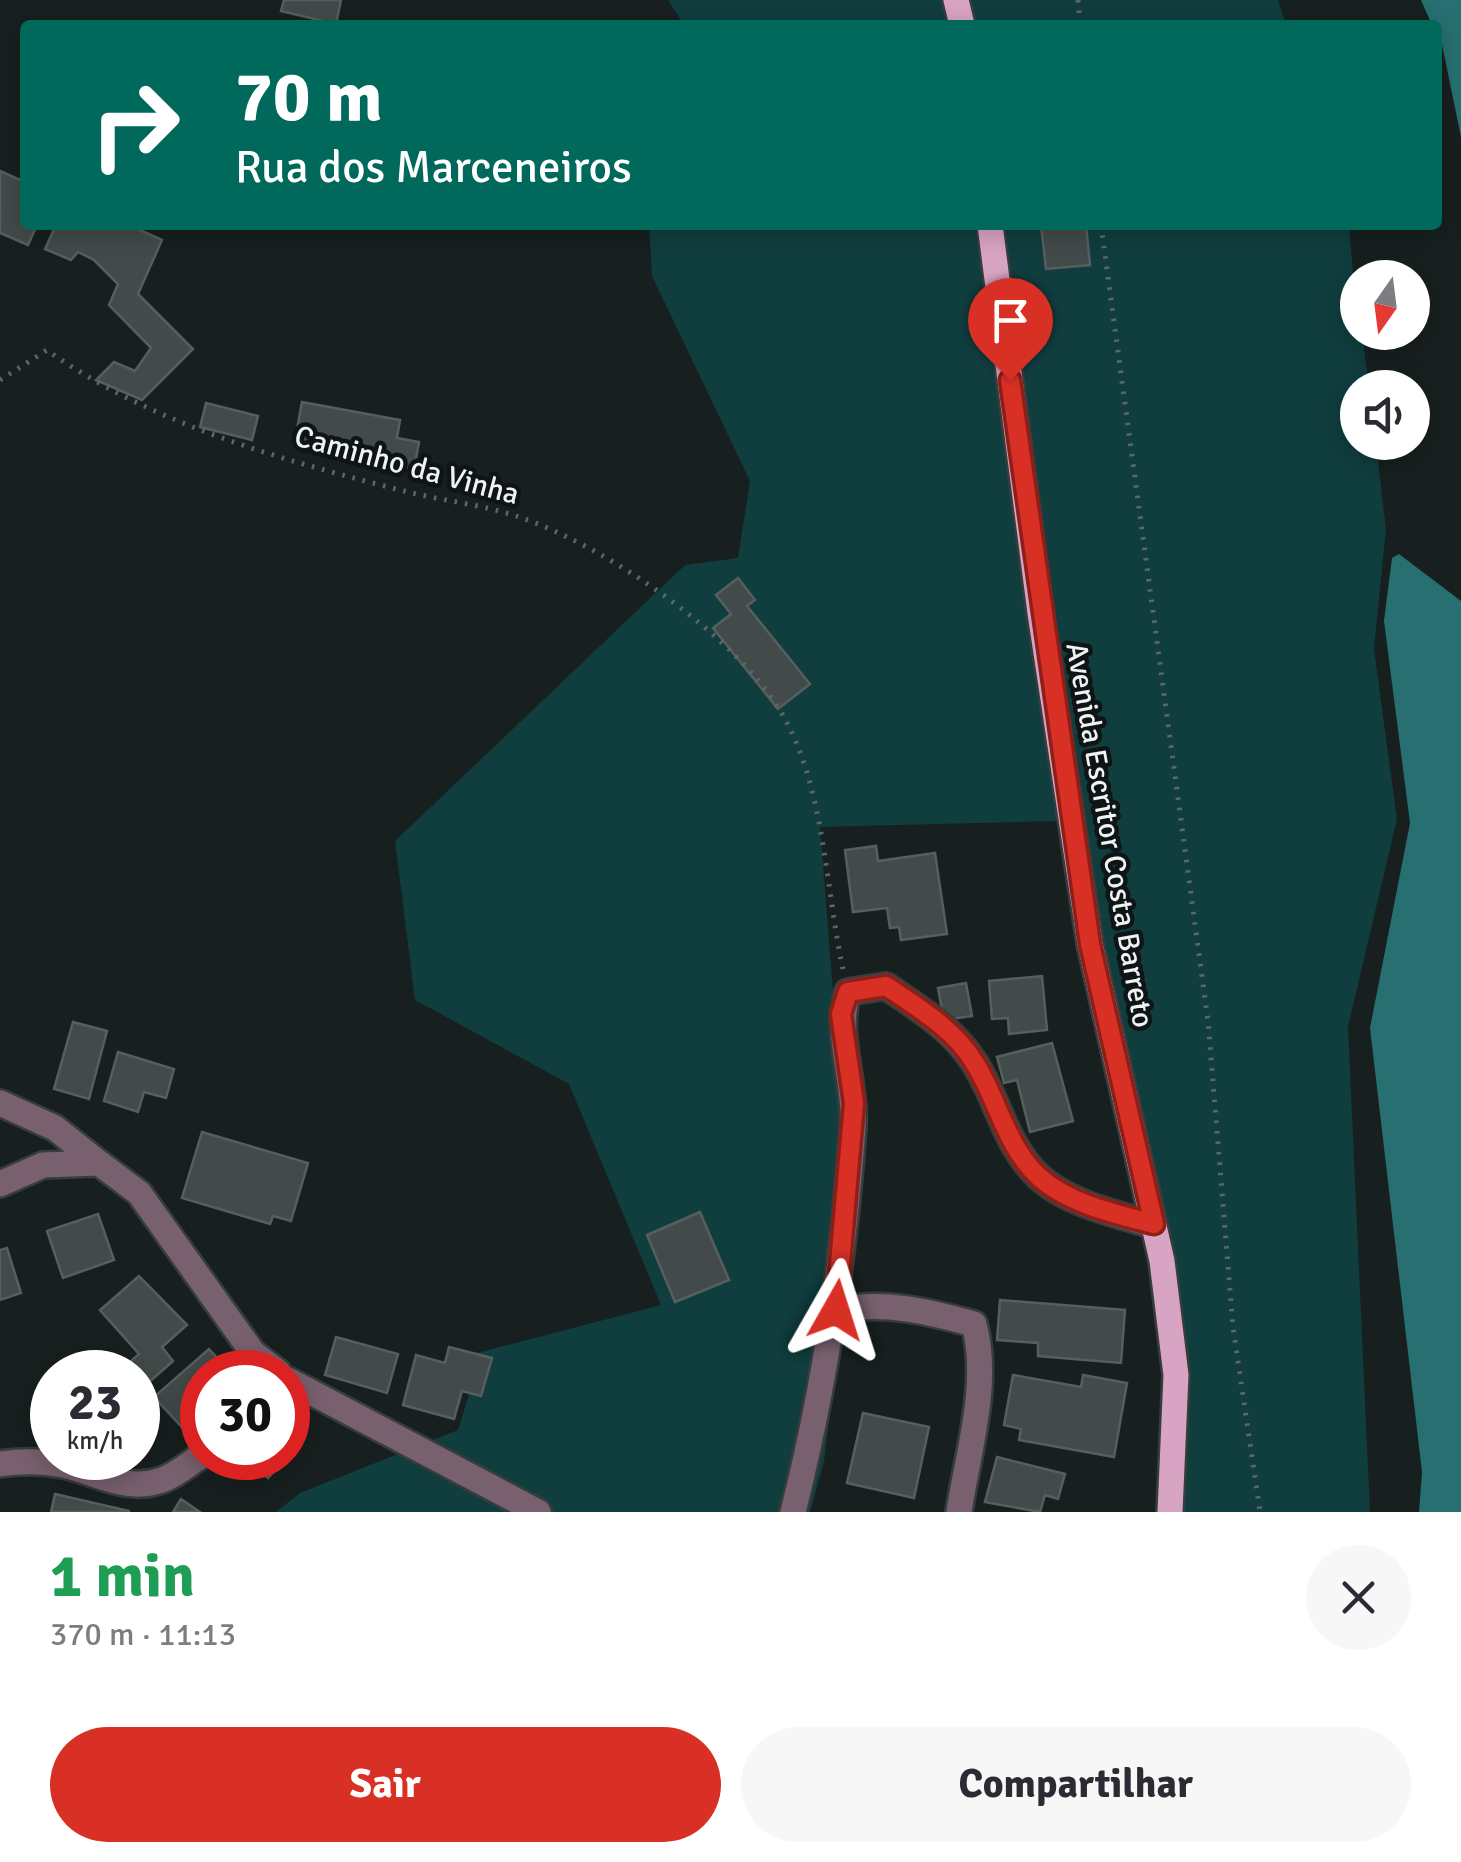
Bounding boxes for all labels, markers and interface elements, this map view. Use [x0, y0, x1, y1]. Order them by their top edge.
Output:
text: 70 m [235, 54, 383, 140]
icon: right [70, 60, 200, 190]
text: Rua dos Marceneiros [235, 140, 632, 195]
north arrow [1340, 260, 1430, 350]
map controls [1340, 260, 1430, 460]
pin [968, 278, 1053, 381]
icon: arrive [983, 293, 1038, 348]
button: sound [1340, 370, 1430, 460]
street label: Caminho da Vinha [290, 418, 523, 513]
street label: Avenida Escritor Costa Barreto [1057, 640, 1162, 1030]
position arrow [784, 1258, 888, 1362]
speed limit sign: 30 [180, 1350, 310, 1480]
text: 23 [68, 1372, 122, 1434]
text: km/h [67, 1425, 123, 1456]
text: 1 min [50, 1540, 195, 1614]
button: close [1306, 1545, 1411, 1650]
text: 370 m · 11:13 [50, 1615, 236, 1654]
button: Sair [50, 1727, 721, 1842]
button: Compartilhar [741, 1727, 1411, 1842]

